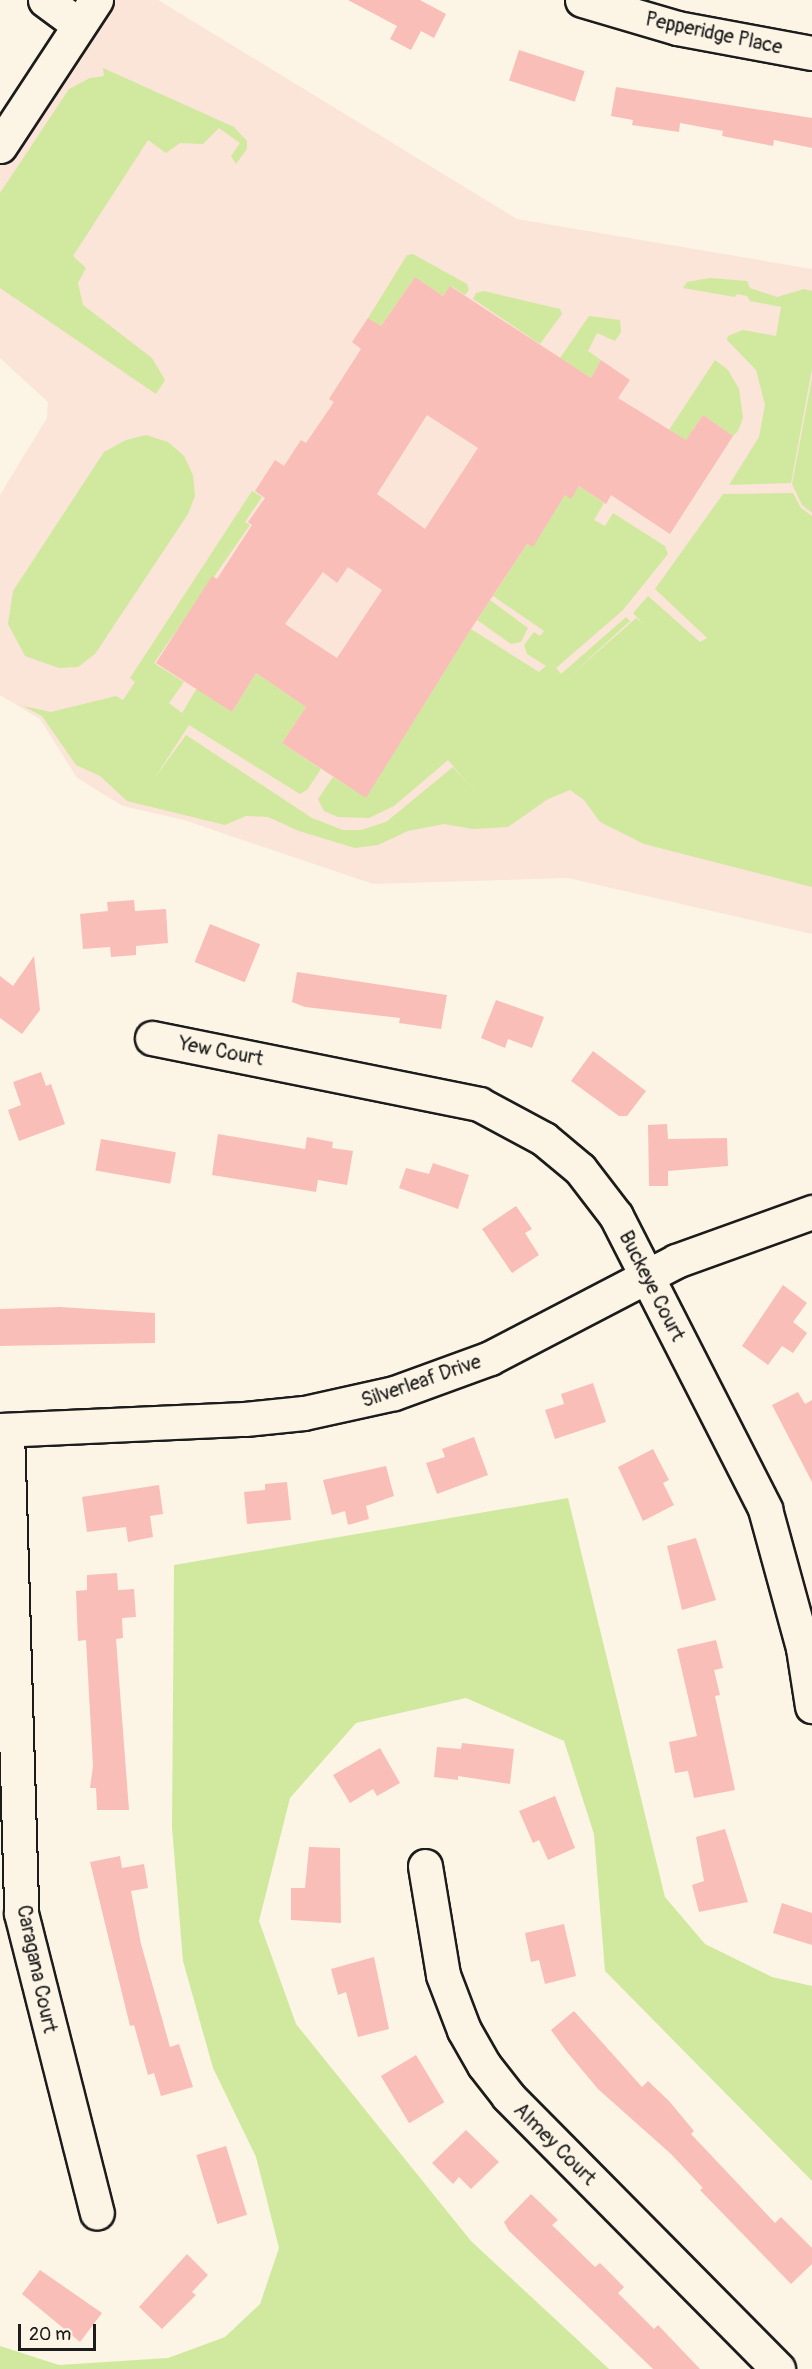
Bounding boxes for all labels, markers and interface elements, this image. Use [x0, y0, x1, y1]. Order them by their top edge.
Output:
street label: Pepperidge Place [643, 7, 785, 59]
street label: Yew Court [177, 1031, 265, 1071]
street label: Buckeye Court [614, 1227, 690, 1345]
street label: Silverleaf Drive [358, 1349, 484, 1413]
street label: Caragana Court [12, 1903, 62, 2035]
street label: Almey Court [509, 2098, 601, 2190]
scale bar [21, 2312, 99, 2350]
text: 20 m [29, 2323, 71, 2346]

